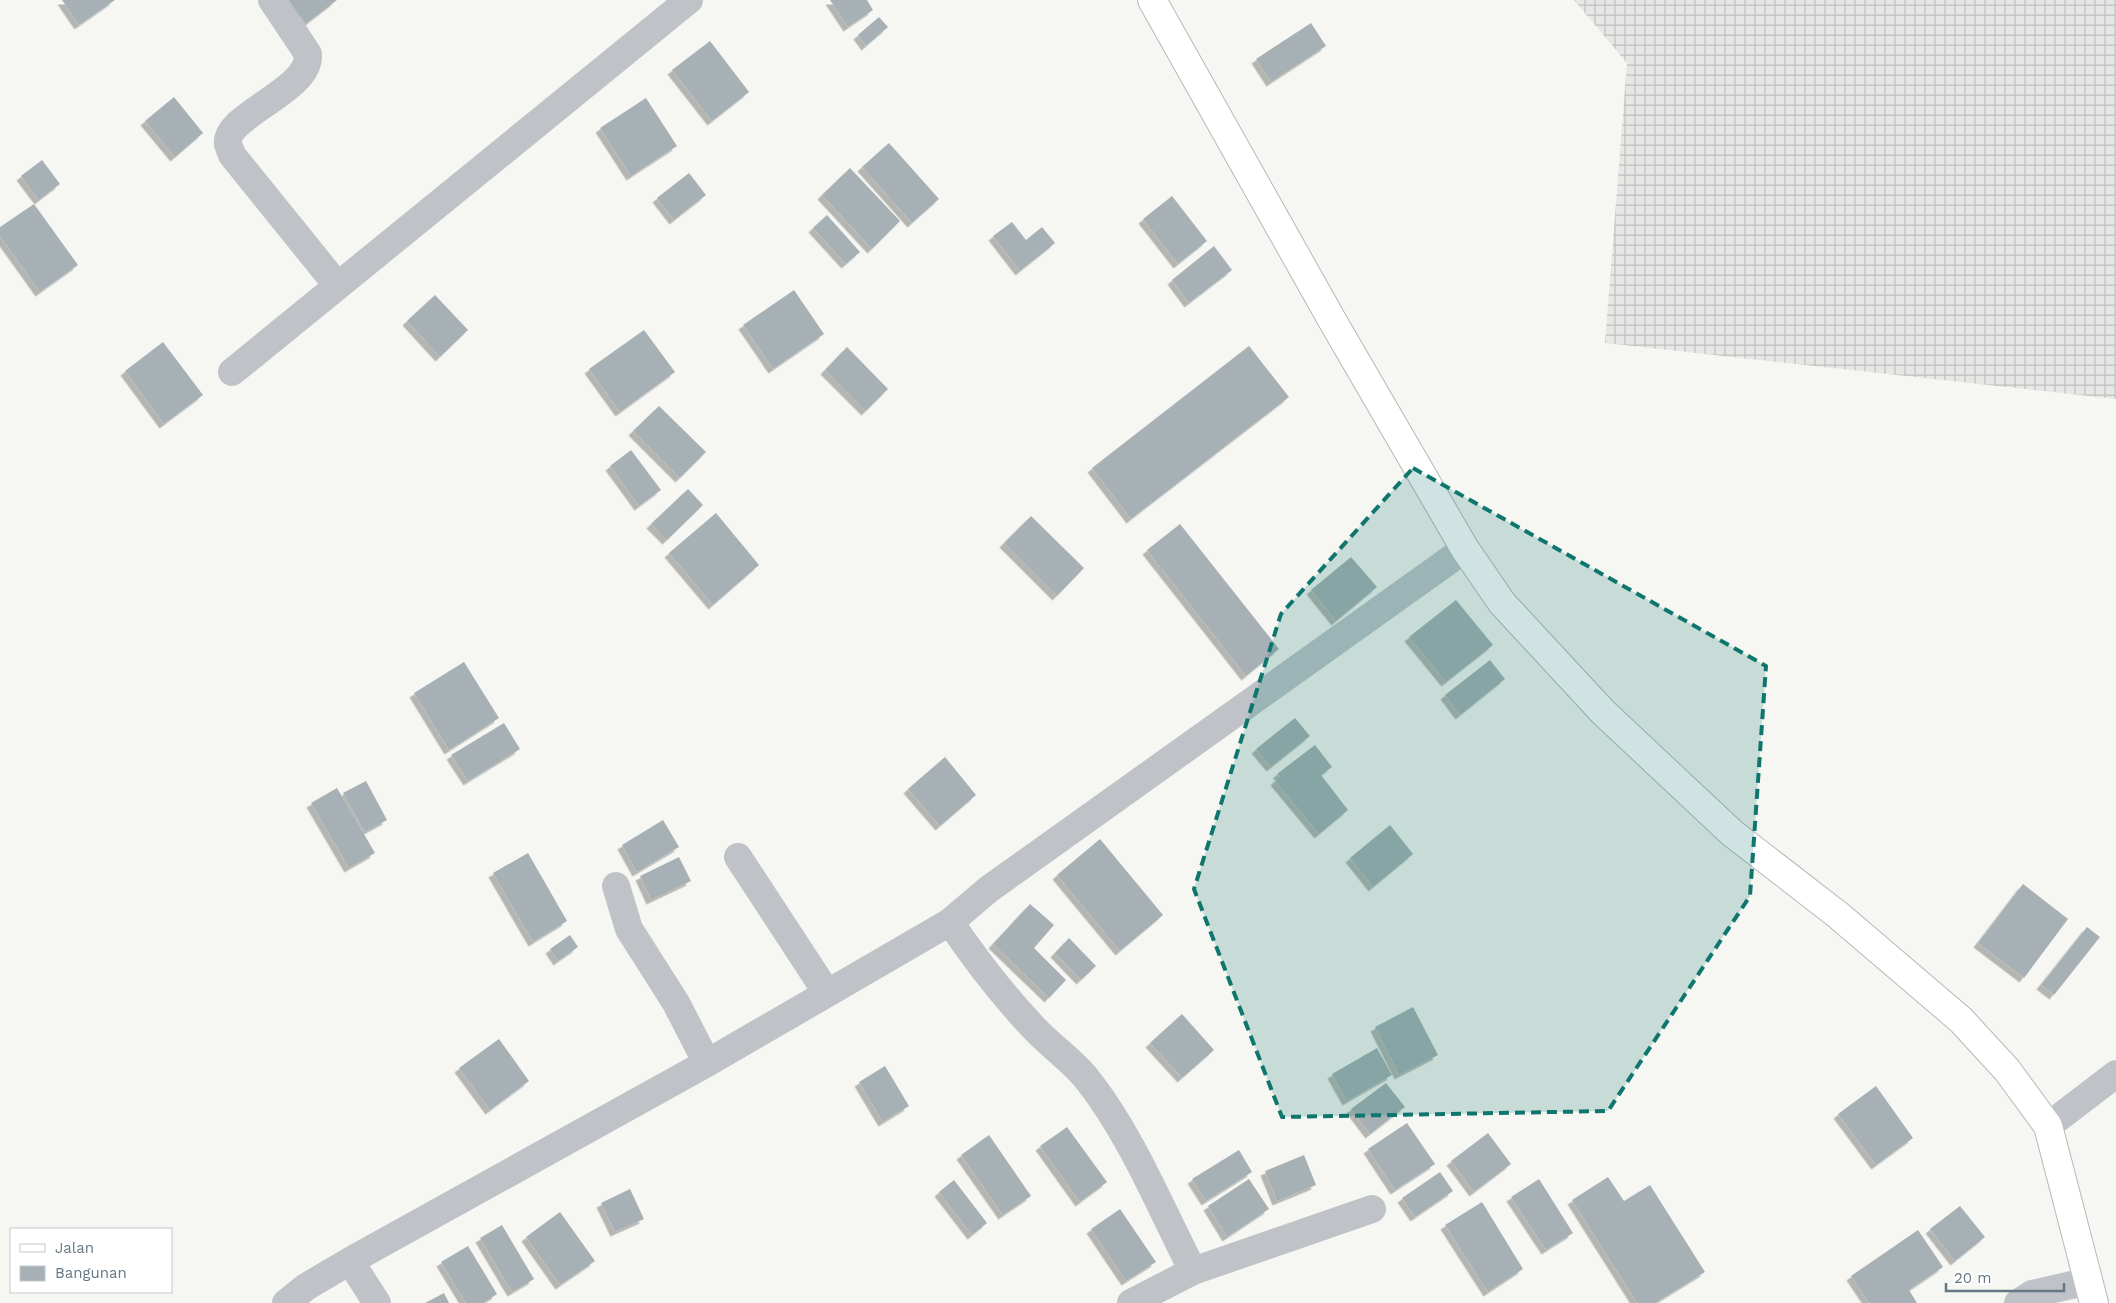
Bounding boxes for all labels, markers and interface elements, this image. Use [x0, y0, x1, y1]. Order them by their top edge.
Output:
legend [10, 1228, 172, 1293]
text: Jalan [55, 1239, 94, 1257]
scale bar [1946, 1260, 2064, 1292]
text: Bangunan [55, 1264, 127, 1282]
text: 20 m [1954, 1269, 1992, 1287]

